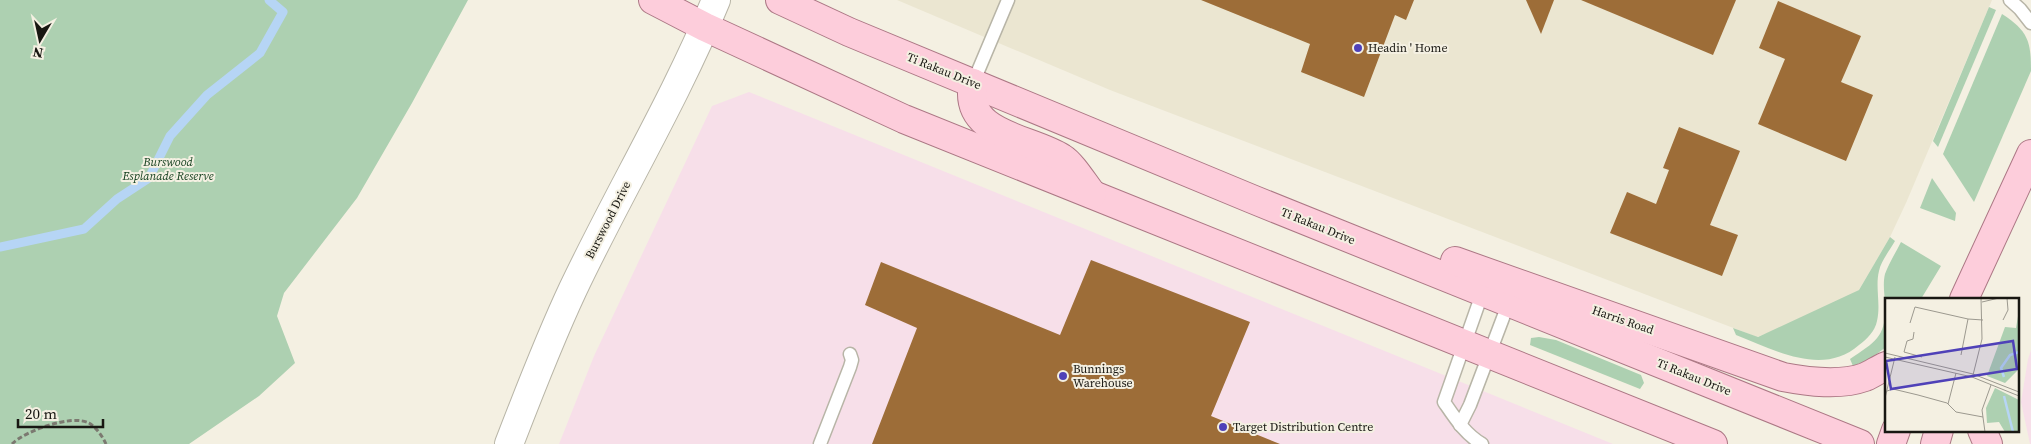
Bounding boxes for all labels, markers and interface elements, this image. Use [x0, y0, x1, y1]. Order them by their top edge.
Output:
north arrow [15, 15, 65, 65]
place label: Headin ' Home [1368, 40, 1448, 56]
text: N [31, 42, 45, 64]
marker: Headin ' Home [1352, 42, 1364, 54]
street label: Ti Rakau Drive [904, 49, 984, 93]
park label: Burswood Esplanade Reserve [121, 154, 214, 184]
street label: Burswood Drive [582, 178, 634, 262]
street label: Ti Rakau Drive [1278, 204, 1358, 248]
inset map [1885, 298, 2018, 432]
street label: Harris Road [1590, 302, 1656, 338]
street label: Ti Rakau Drive [1654, 355, 1734, 399]
place label: Bunnings Warehouse [1073, 361, 1133, 391]
marker: Bunnings Warehouse [1057, 370, 1069, 382]
scale bar [18, 396, 102, 428]
text: 20 m [25, 403, 57, 424]
place label: Target Distribution Centre [1233, 419, 1373, 435]
marker: Target Distribution Centre [1217, 421, 1229, 433]

